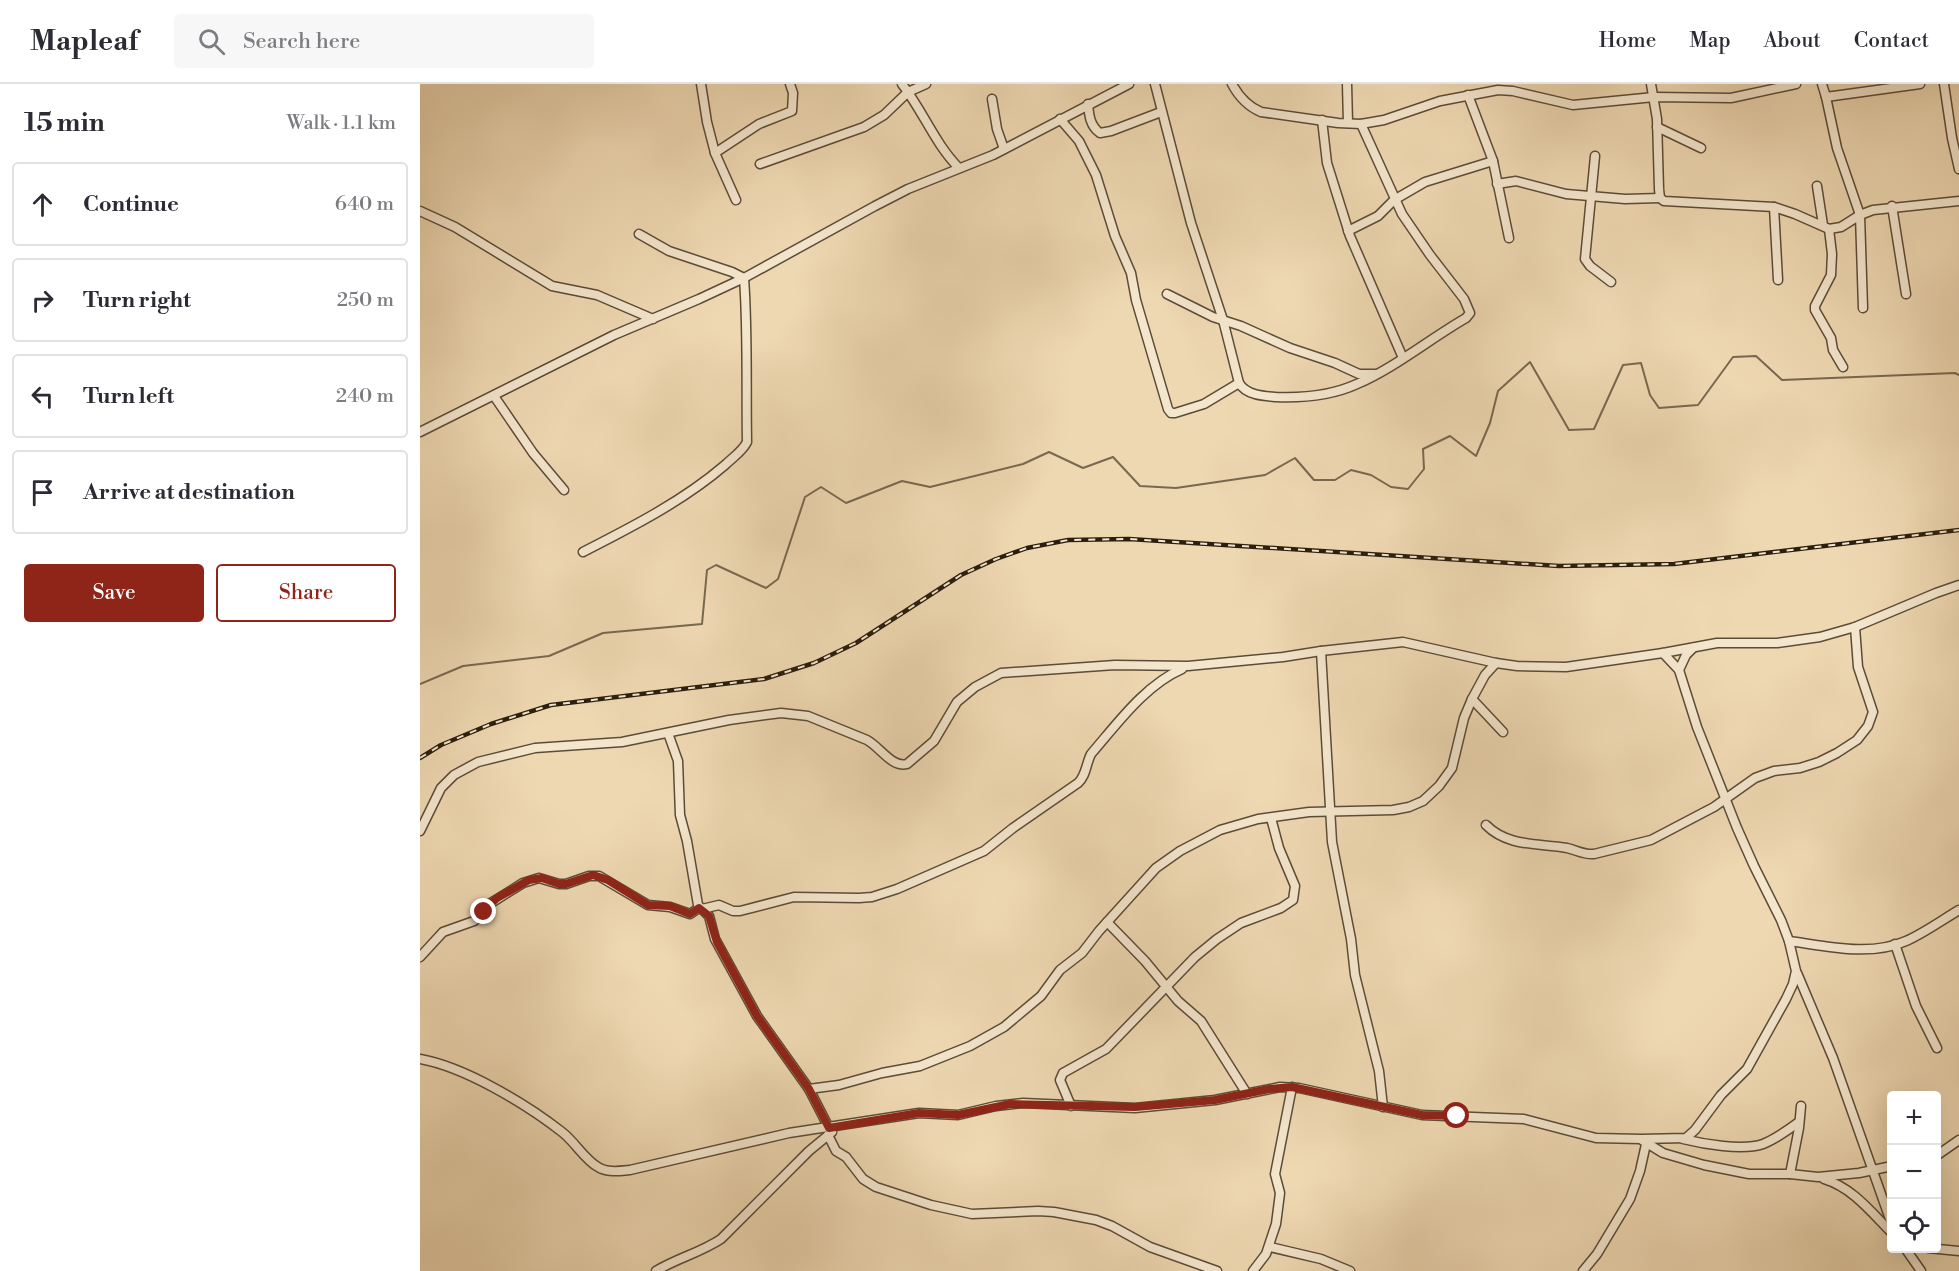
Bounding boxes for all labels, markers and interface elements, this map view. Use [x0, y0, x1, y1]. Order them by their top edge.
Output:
search box [174, 14, 594, 68]
text: Mapleaf [30, 24, 138, 59]
icon: search [195, 25, 228, 58]
text: Search here [243, 28, 360, 55]
text: Home [1599, 28, 1656, 54]
text: Map [1689, 28, 1731, 54]
text: About [1764, 28, 1821, 54]
text: Contact [1854, 28, 1929, 54]
text: 15 min [24, 107, 105, 139]
text: Walk · 1.1 km [287, 111, 396, 136]
icon: ahead [26, 188, 59, 221]
text: Continue [83, 191, 179, 218]
text: 640 m [335, 192, 394, 217]
icon: right [26, 284, 59, 317]
text: Turn right [83, 287, 191, 314]
text: 250 m [337, 288, 394, 313]
icon: left [26, 380, 59, 413]
text: Turn left [83, 383, 174, 410]
text: 240 m [336, 384, 394, 409]
icon: arrive [26, 476, 59, 509]
text: Arrive at destination [83, 479, 295, 506]
button: Save [24, 564, 204, 622]
button: Share [216, 564, 396, 622]
route end [470, 898, 496, 924]
map controls [1887, 1091, 1941, 1253]
button: + [1887, 1091, 1941, 1145]
route start [1443, 1102, 1469, 1128]
button: − [1887, 1145, 1941, 1199]
button: locate [1887, 1199, 1941, 1253]

